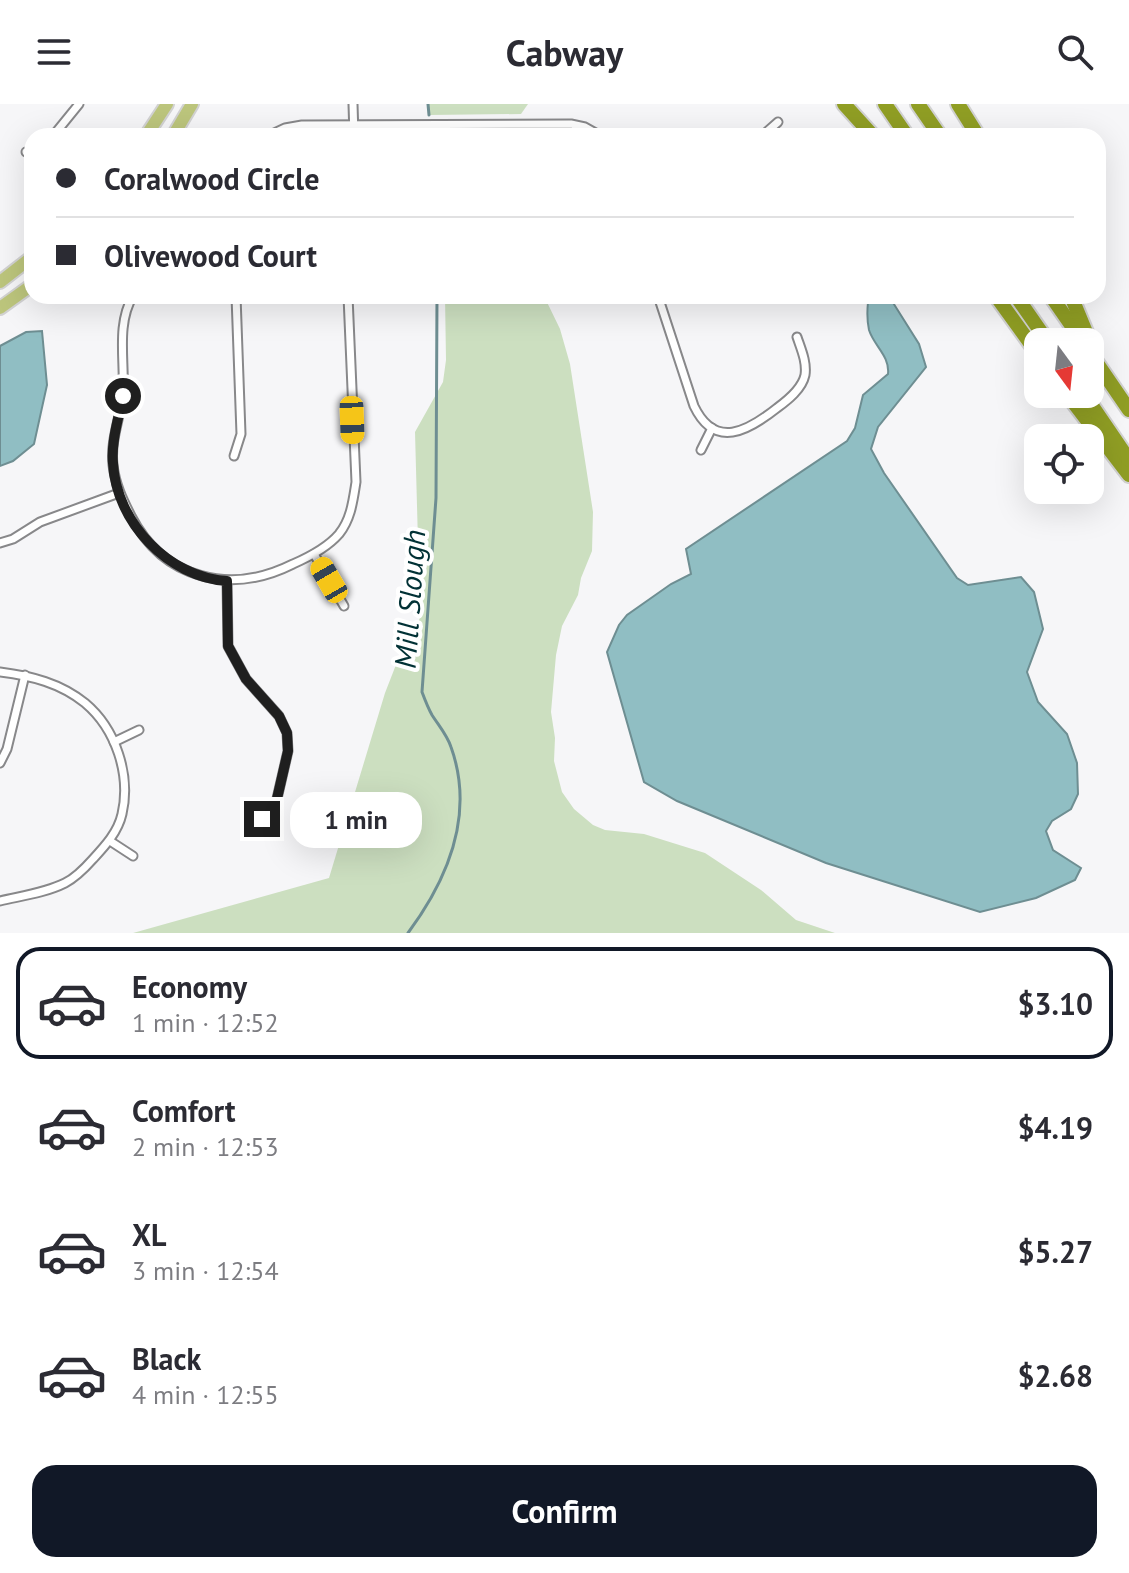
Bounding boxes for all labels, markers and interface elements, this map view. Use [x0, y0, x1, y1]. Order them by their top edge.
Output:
text: Cabway [506, 29, 623, 76]
icon: menu [32, 30, 76, 74]
icon: search [1053, 30, 1097, 74]
text: Coralwood Circle [104, 159, 319, 198]
text: Olivewood Court [104, 236, 317, 275]
north arrow [1024, 328, 1104, 408]
map controls [1024, 328, 1104, 504]
route start [105, 378, 141, 414]
car [339, 396, 365, 444]
button: locate [1024, 424, 1104, 504]
water label: Mill Slough [385, 528, 433, 670]
car [307, 553, 351, 607]
callout: 1 min [290, 791, 422, 847]
route end [244, 801, 280, 837]
text: 1 min [324, 803, 388, 836]
icon: car [36, 967, 108, 1039]
text: Economy [132, 967, 247, 1006]
text: $3.10 [1018, 984, 1093, 1023]
text: 1 min · 12:52 [132, 1006, 279, 1039]
icon: car [36, 1091, 108, 1163]
text: Comfort [132, 1091, 235, 1130]
text: $4.19 [1018, 1108, 1093, 1147]
text: 2 min · 12:53 [132, 1130, 279, 1163]
icon: car [36, 1215, 108, 1287]
text: XL [132, 1215, 166, 1254]
text: $5.27 [1018, 1232, 1093, 1271]
text: 3 min · 12:54 [132, 1254, 279, 1287]
icon: car [36, 1339, 108, 1411]
text: Black [132, 1339, 201, 1378]
text: $2.68 [1018, 1356, 1093, 1395]
text: 4 min · 12:55 [132, 1378, 279, 1411]
button: Confirm [32, 1465, 1097, 1557]

